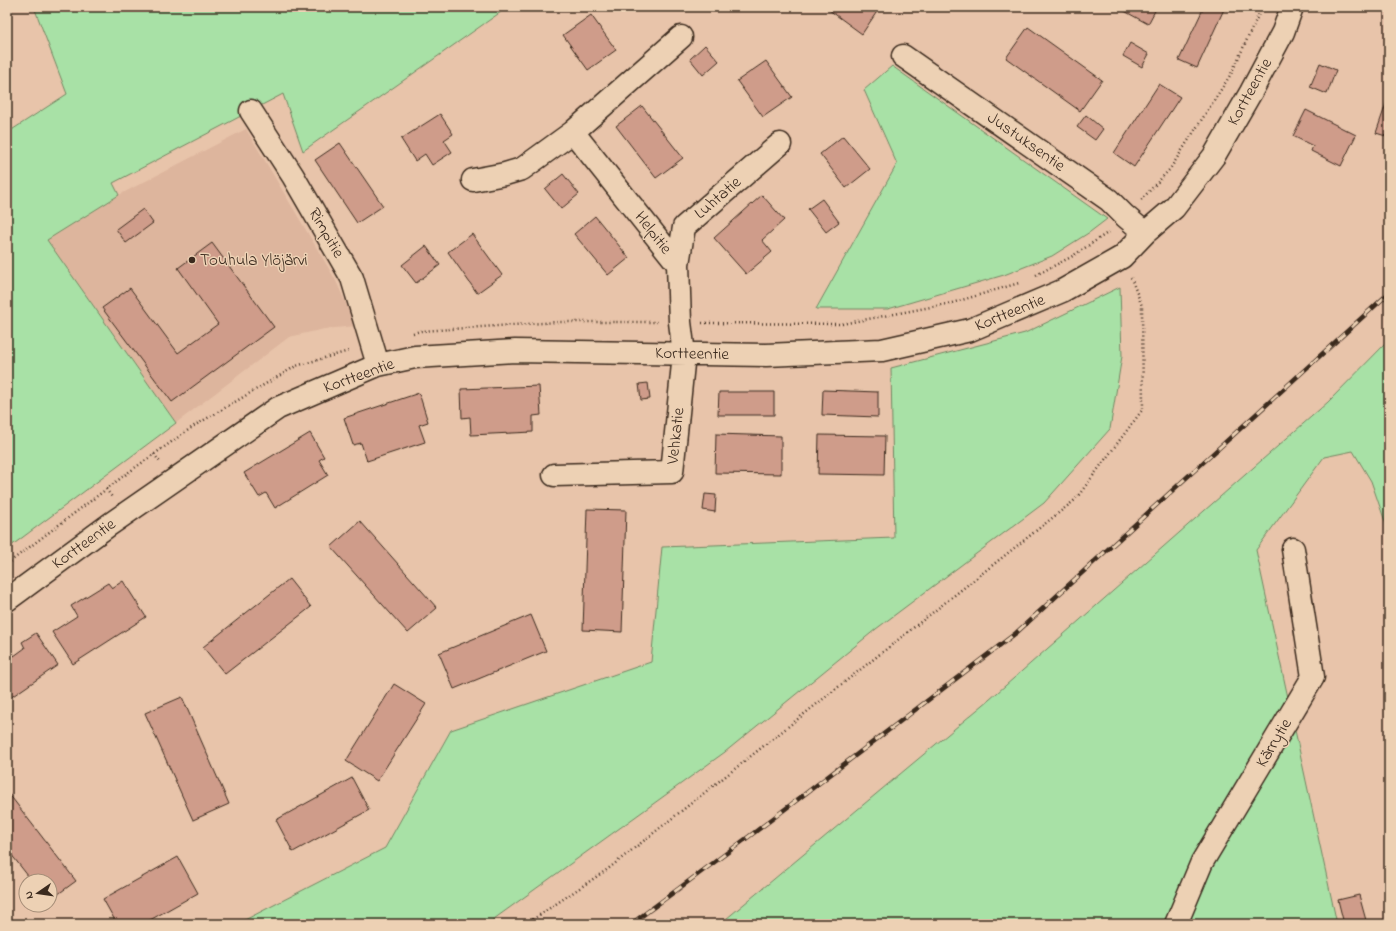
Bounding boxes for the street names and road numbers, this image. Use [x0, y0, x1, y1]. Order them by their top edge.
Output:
street label: Kortteentie [1221, 53, 1279, 130]
street label: Justuksentie [982, 106, 1071, 178]
street label: Luhtatie [689, 170, 747, 226]
street label: Rimpitie [302, 203, 351, 263]
street label: Helpitie [628, 206, 678, 260]
street label: Kortteentie [971, 287, 1049, 338]
street label: Kortteentie [655, 341, 729, 367]
street label: Kortteentie [320, 352, 398, 400]
street label: Vehkatie [661, 406, 691, 466]
street label: Kortteentie [47, 512, 122, 576]
street label: Kärrytie [1250, 713, 1299, 773]

